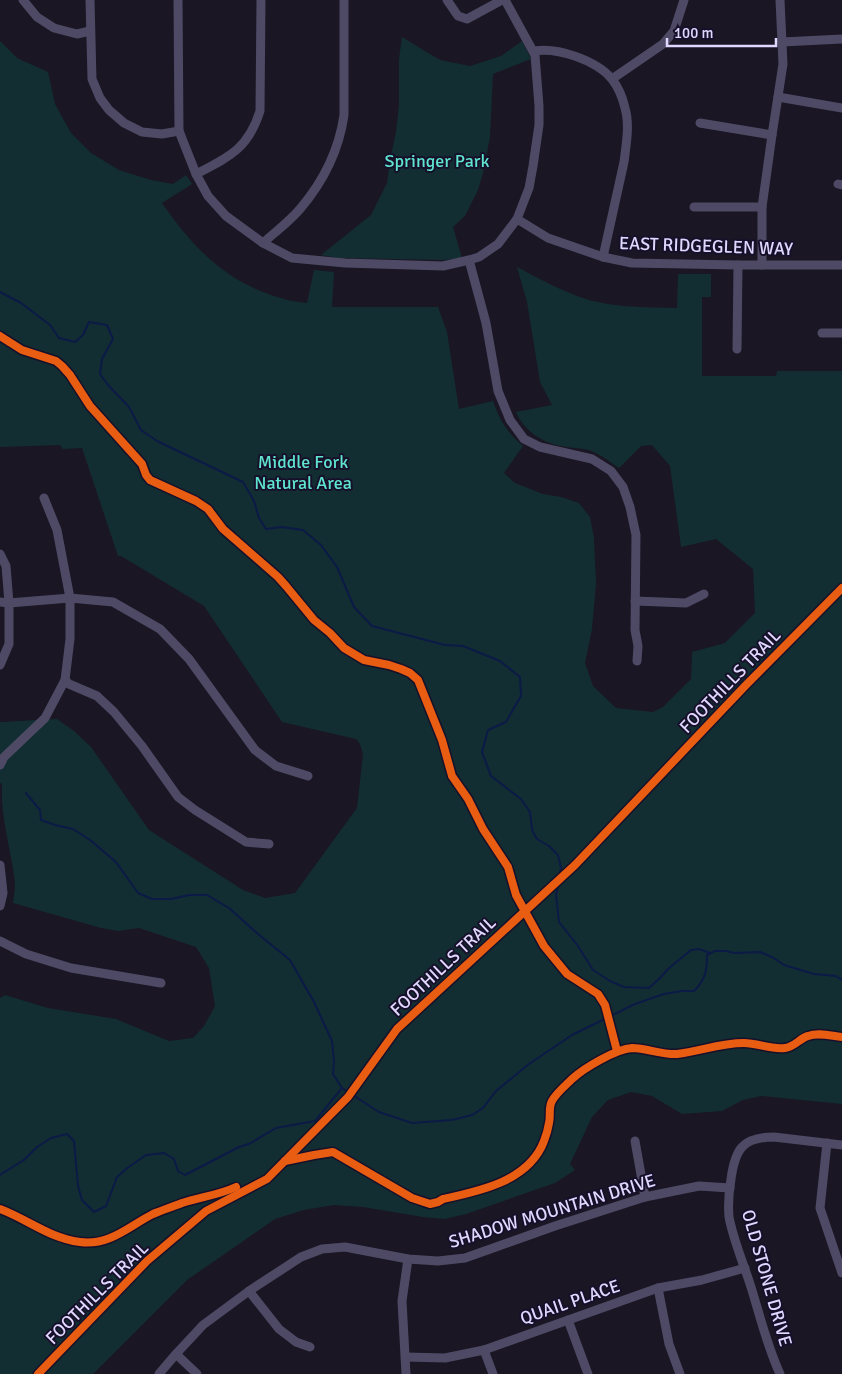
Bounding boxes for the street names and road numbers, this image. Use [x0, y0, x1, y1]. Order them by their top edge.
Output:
street label: EAST RIDGEGLEN WAY [619, 232, 793, 260]
street label: FOOTHILLS TRAIL [675, 624, 785, 738]
street label: FOOTHILLS TRAIL [386, 911, 500, 1021]
street label: SHADOW MOUNTAIN DRIVE [446, 1169, 658, 1253]
street label: OLD STONE DRIVE [737, 1207, 797, 1349]
street label: FOOTHILLS TRAIL [41, 1237, 153, 1349]
street label: QUAIL PLACE [517, 1275, 623, 1329]

